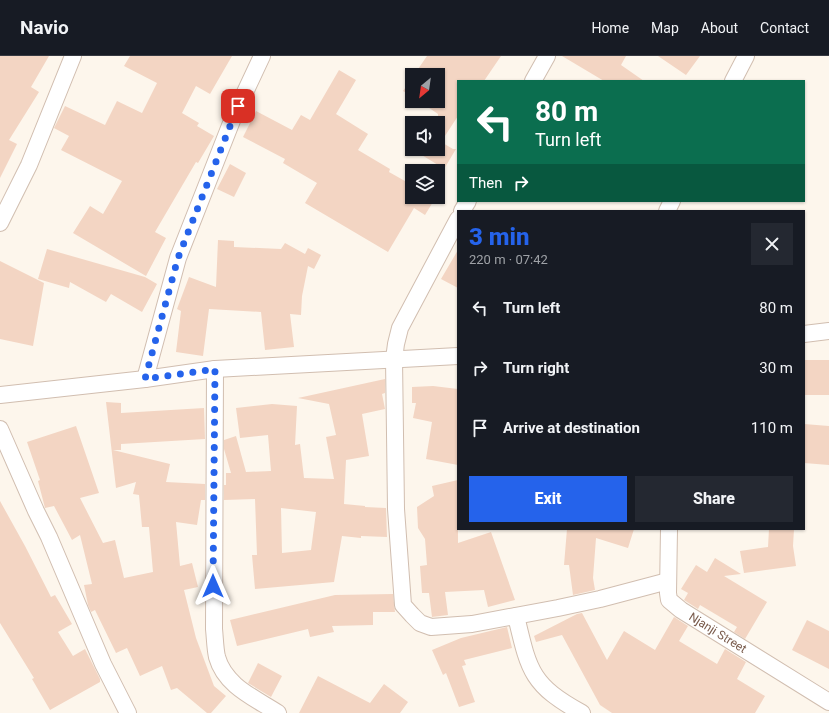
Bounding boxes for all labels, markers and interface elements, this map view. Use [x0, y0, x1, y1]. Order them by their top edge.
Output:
text: Navio [20, 16, 69, 39]
text: Home [591, 20, 629, 36]
text: Map [651, 20, 679, 36]
text: About [701, 20, 738, 36]
text: Contact [760, 20, 809, 36]
north arrow [405, 68, 445, 108]
map controls [405, 68, 445, 204]
pin [221, 89, 255, 123]
icon: arrive [227, 95, 249, 117]
text: 80 m [535, 95, 598, 128]
icon: left [469, 96, 521, 148]
button: sound [405, 116, 445, 156]
text: Turn left [535, 129, 601, 150]
button: layers [405, 164, 445, 204]
icon: right [510, 172, 532, 194]
text: Then [469, 174, 502, 192]
text: 3 min [469, 223, 530, 251]
button: close [751, 223, 793, 265]
text: 220 m · 07:42 [469, 252, 548, 267]
icon: left [469, 297, 491, 319]
text: Turn left [503, 299, 560, 317]
text: 80 m [759, 299, 793, 317]
icon: right [469, 357, 491, 379]
text: Turn right [503, 359, 569, 377]
text: 30 m [759, 359, 793, 377]
icon: arrive [469, 417, 491, 439]
text: Arrive at destination [503, 419, 640, 437]
text: 110 m [751, 419, 793, 437]
button: Exit [469, 476, 627, 522]
button: Share [635, 476, 793, 522]
position arrow [192, 565, 234, 607]
street label: Njanji Street [686, 610, 749, 656]

